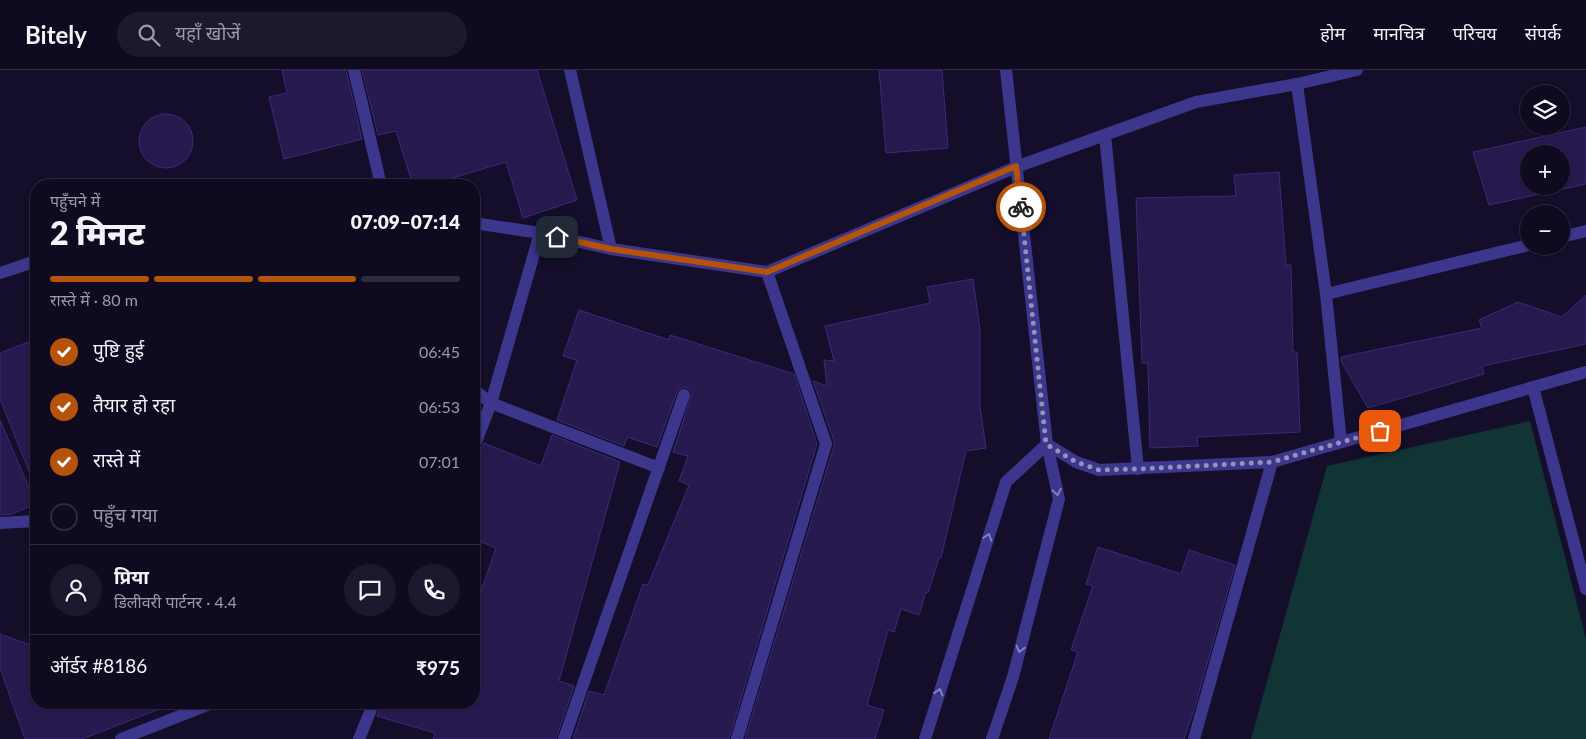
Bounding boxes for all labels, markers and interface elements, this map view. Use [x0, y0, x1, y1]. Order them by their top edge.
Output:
search box [117, 12, 467, 57]
text: Bitely [25, 20, 87, 49]
icon: search [135, 21, 163, 49]
text: यहाँ खोजें [175, 21, 240, 44]
text: होम [1320, 22, 1345, 44]
text: मानचित्र [1373, 22, 1425, 44]
text: परिचय [1453, 22, 1497, 44]
text: संपर्क [1525, 22, 1561, 44]
map controls [1520, 85, 1570, 255]
button: layers [1520, 85, 1570, 135]
button: + [1520, 145, 1570, 195]
courier [996, 182, 1046, 232]
text: पहुँचने में [50, 191, 100, 210]
icon: bike [1007, 193, 1035, 221]
button: − [1520, 205, 1570, 255]
text: 07:09–07:14 [351, 210, 460, 233]
text: 2 मिनट [50, 213, 145, 252]
pin [536, 216, 578, 258]
icon: home [543, 223, 571, 251]
text: रास्ते में · 80 m [50, 290, 138, 309]
icon: check [50, 338, 78, 366]
text: पुष्टि हुई [93, 338, 144, 361]
text: 06:45 [419, 342, 460, 361]
icon: check [50, 393, 78, 421]
text: तैयार हो रहा [93, 393, 175, 416]
text: 06:53 [419, 397, 460, 416]
pin [1359, 410, 1401, 452]
icon: bag [1366, 417, 1394, 445]
icon: check [50, 448, 78, 476]
text: रास्ते में [93, 448, 140, 471]
text: 07:01 [419, 452, 460, 471]
one-way arrow [1051, 487, 1061, 496]
text: पहुँच गया [93, 503, 157, 526]
one-way arrow [982, 534, 992, 542]
button: person [50, 564, 102, 616]
button: chat [344, 564, 396, 616]
button: phone [408, 564, 460, 616]
text: प्रिया [114, 565, 149, 588]
text: डिलीवरी पार्टनर · 4.4 [114, 592, 237, 611]
one-way arrow [1015, 645, 1025, 653]
text: ऑर्डर #8186 [50, 654, 147, 677]
text: ₹975 [416, 656, 460, 679]
one-way arrow [934, 689, 944, 697]

